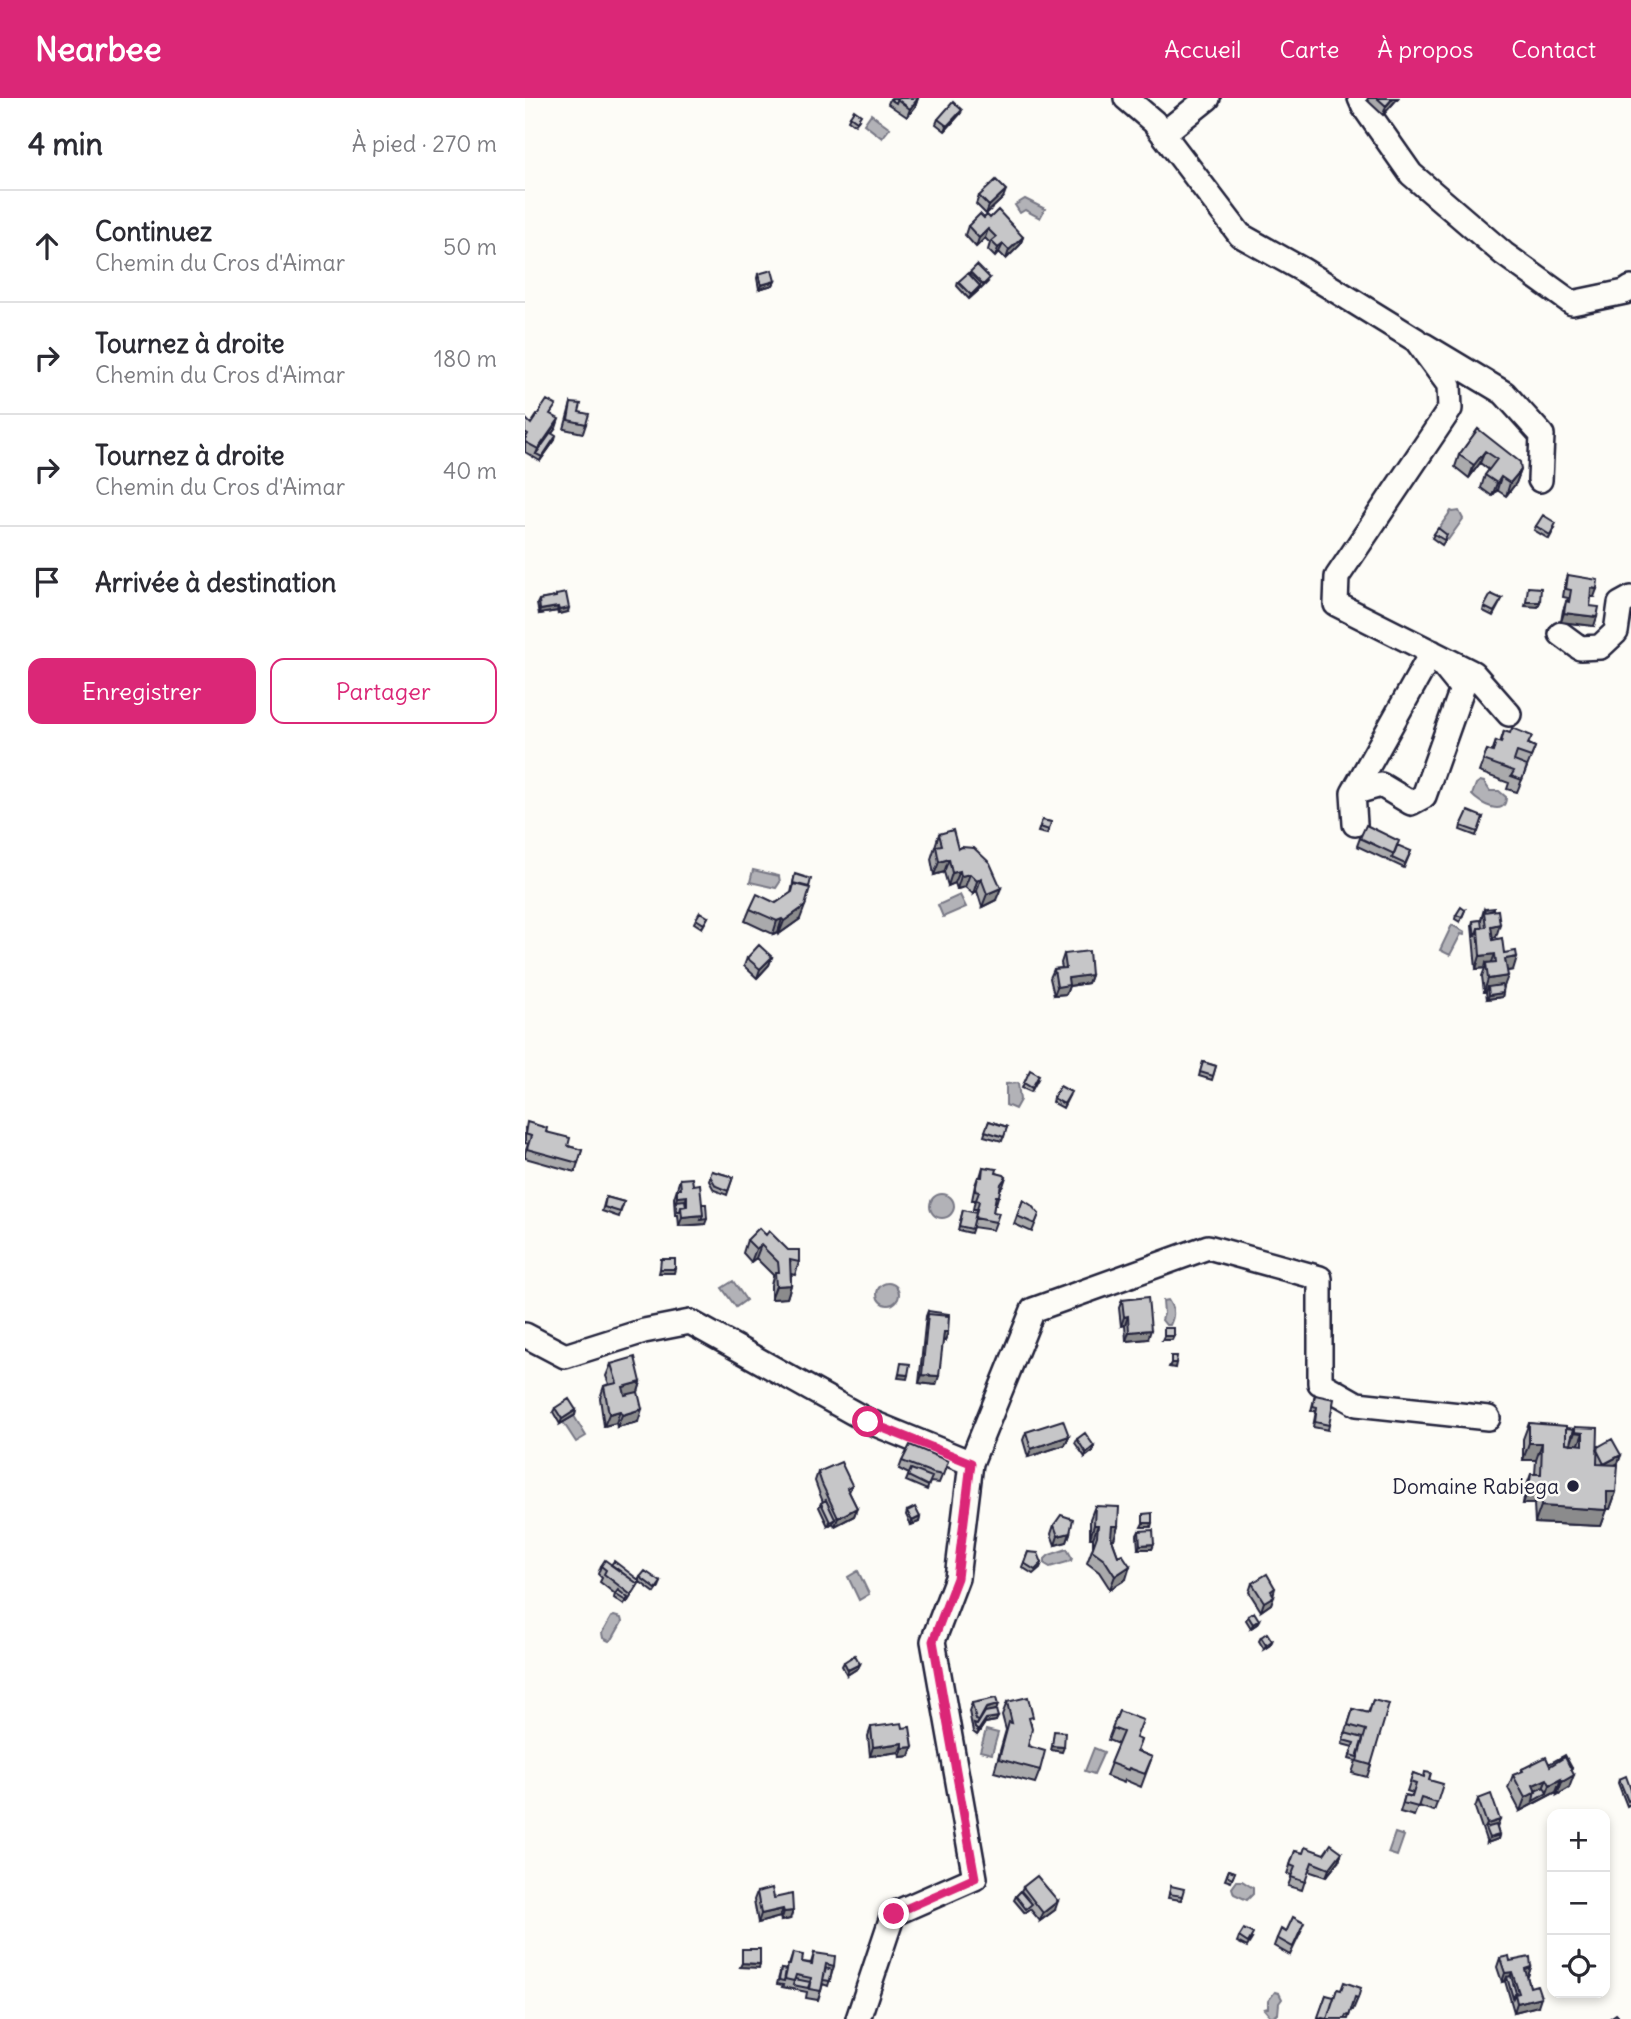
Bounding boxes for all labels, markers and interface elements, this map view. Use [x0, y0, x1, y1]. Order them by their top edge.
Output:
text: Nearbee [35, 28, 161, 70]
text: Accueil [1164, 34, 1241, 64]
text: Carte [1279, 34, 1339, 64]
text: À propos [1377, 34, 1473, 64]
text: Contact [1511, 34, 1596, 64]
text: 4 min [28, 125, 103, 163]
text: À pied · 270 m [352, 129, 497, 158]
text: Continuez [95, 215, 212, 248]
icon: ahead [28, 227, 66, 265]
text: 50 m [443, 232, 497, 261]
text: Chemin du Cros d'Aimar [95, 248, 345, 277]
text: Tournez à droite [95, 327, 285, 360]
icon: right [28, 339, 66, 377]
text: 180 m [434, 344, 497, 373]
text: Chemin du Cros d'Aimar [95, 360, 345, 389]
text: Tournez à droite [95, 439, 285, 472]
icon: right [28, 451, 66, 489]
text: 40 m [443, 456, 497, 485]
text: Chemin du Cros d'Aimar [95, 472, 345, 501]
icon: arrive [28, 563, 66, 601]
text: Arrivée à destination [95, 566, 336, 599]
button: Enregistrer [28, 658, 256, 724]
button: Partager [270, 658, 497, 724]
route start [852, 1406, 883, 1437]
place label: Domaine Rabiega [1392, 1473, 1559, 1500]
marker: Domaine Rabiega [1565, 1478, 1581, 1494]
map controls [1547, 1809, 1610, 1998]
button: + [1547, 1809, 1610, 1872]
button: − [1547, 1872, 1610, 1935]
route end [878, 1898, 909, 1929]
button: locate [1547, 1935, 1610, 1998]

